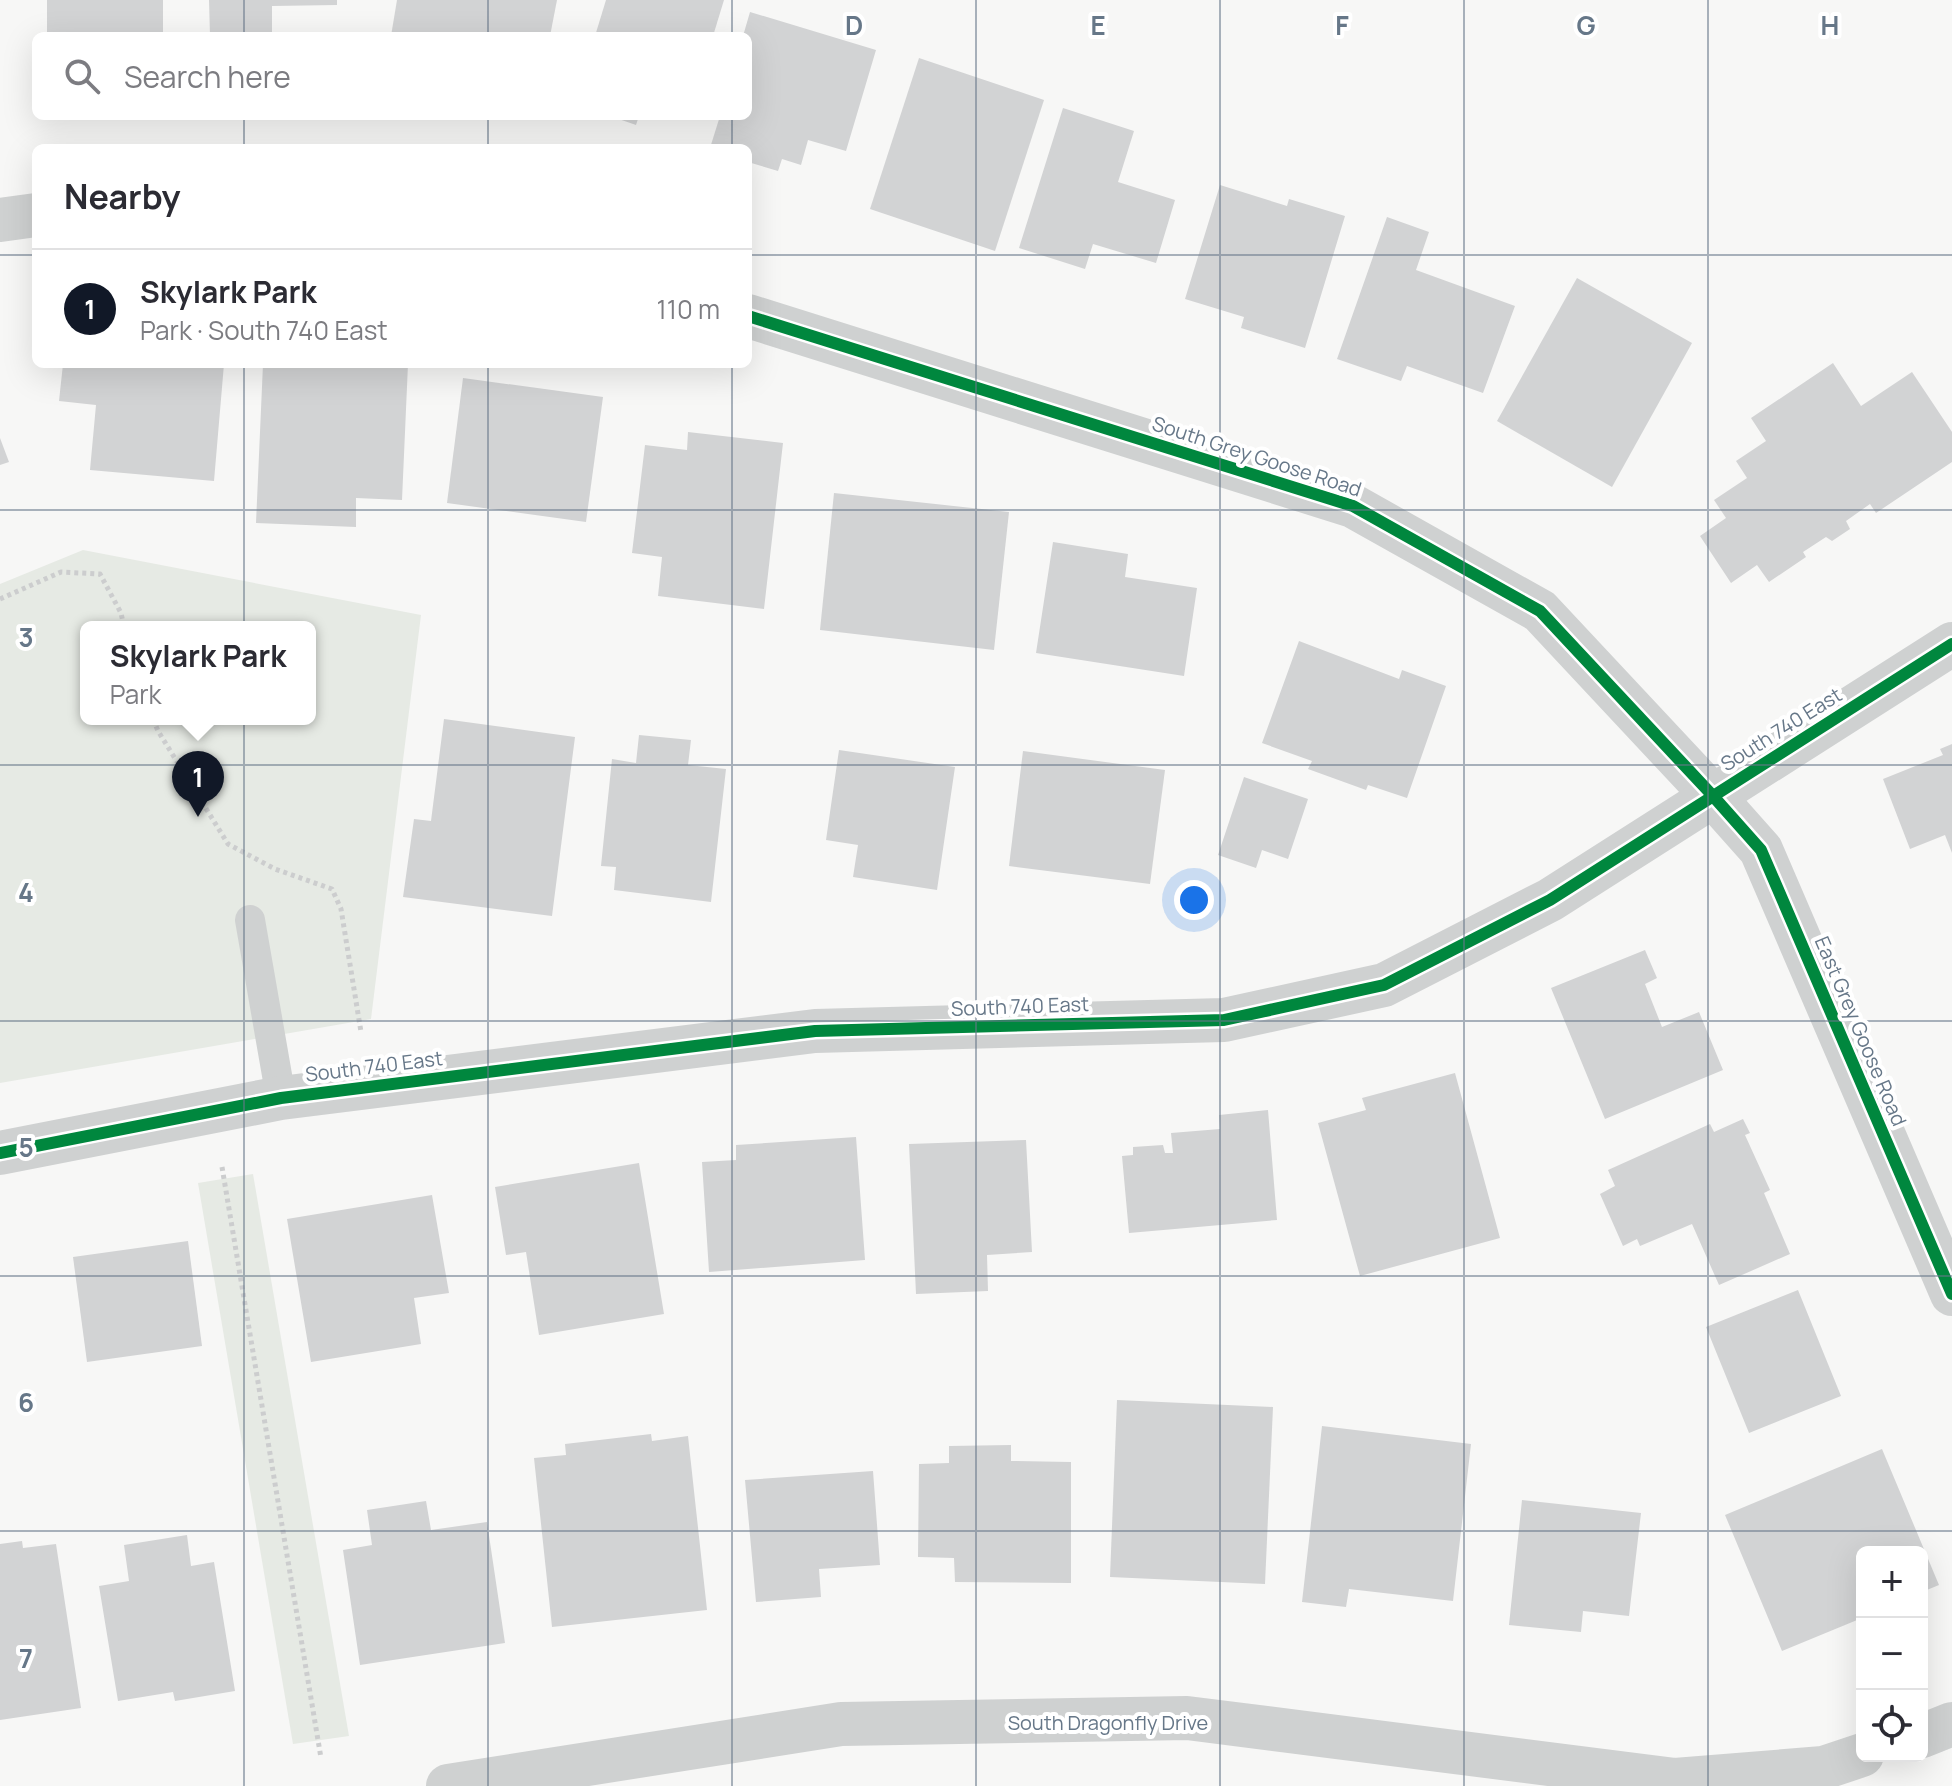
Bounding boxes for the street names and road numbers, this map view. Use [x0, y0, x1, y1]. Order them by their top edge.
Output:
street label: South Grey Goose Road [1149, 409, 1365, 503]
street label: South 740 East [1715, 681, 1847, 777]
street label: East Grey Goose Road [1809, 932, 1913, 1130]
street label: South 740 East [950, 990, 1090, 1022]
street label: South 740 East [304, 1044, 444, 1088]
street label: South Dragonfly Drive [1008, 1709, 1208, 1736]

